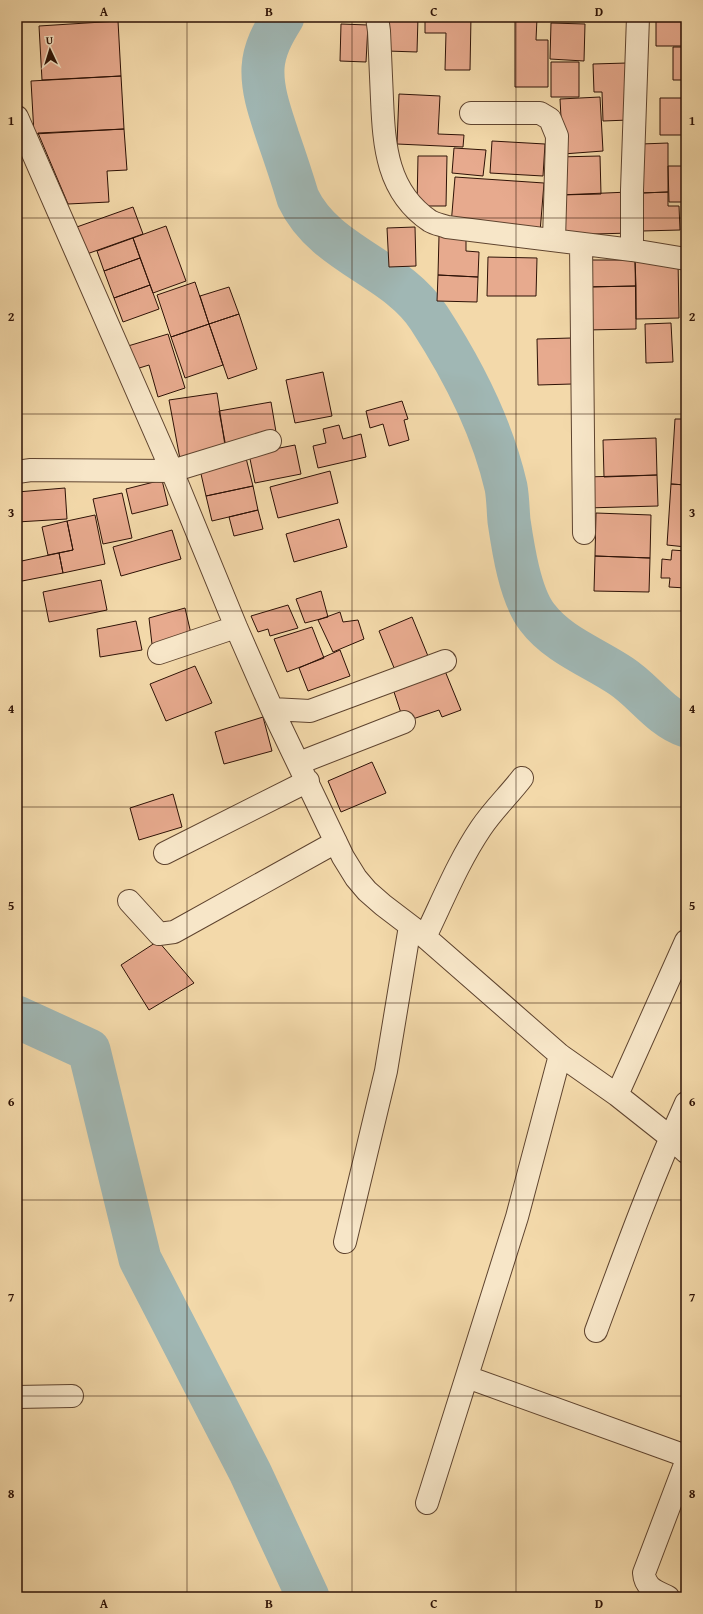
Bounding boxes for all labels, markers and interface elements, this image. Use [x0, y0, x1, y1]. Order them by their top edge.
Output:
text: A [100, 2, 109, 21]
text: B [265, 2, 273, 21]
text: C [430, 2, 438, 21]
text: D [595, 2, 603, 21]
north arrow [30, 30, 70, 70]
text: U [45, 32, 54, 48]
text: 1 [8, 111, 14, 130]
text: 1 [689, 111, 695, 130]
text: 2 [8, 307, 15, 326]
text: 2 [689, 307, 696, 326]
text: 3 [8, 503, 14, 522]
text: 3 [689, 503, 695, 522]
text: 4 [8, 699, 15, 718]
text: 4 [689, 699, 696, 718]
text: 5 [8, 896, 15, 915]
text: 5 [689, 896, 696, 915]
text: 6 [8, 1092, 15, 1111]
text: 6 [689, 1092, 696, 1111]
text: 7 [8, 1288, 15, 1307]
text: 7 [689, 1288, 696, 1307]
text: 8 [8, 1484, 15, 1503]
text: 8 [689, 1484, 696, 1503]
text: A [100, 1594, 109, 1613]
text: B [265, 1594, 273, 1613]
text: C [430, 1594, 438, 1613]
text: D [595, 1594, 603, 1613]

